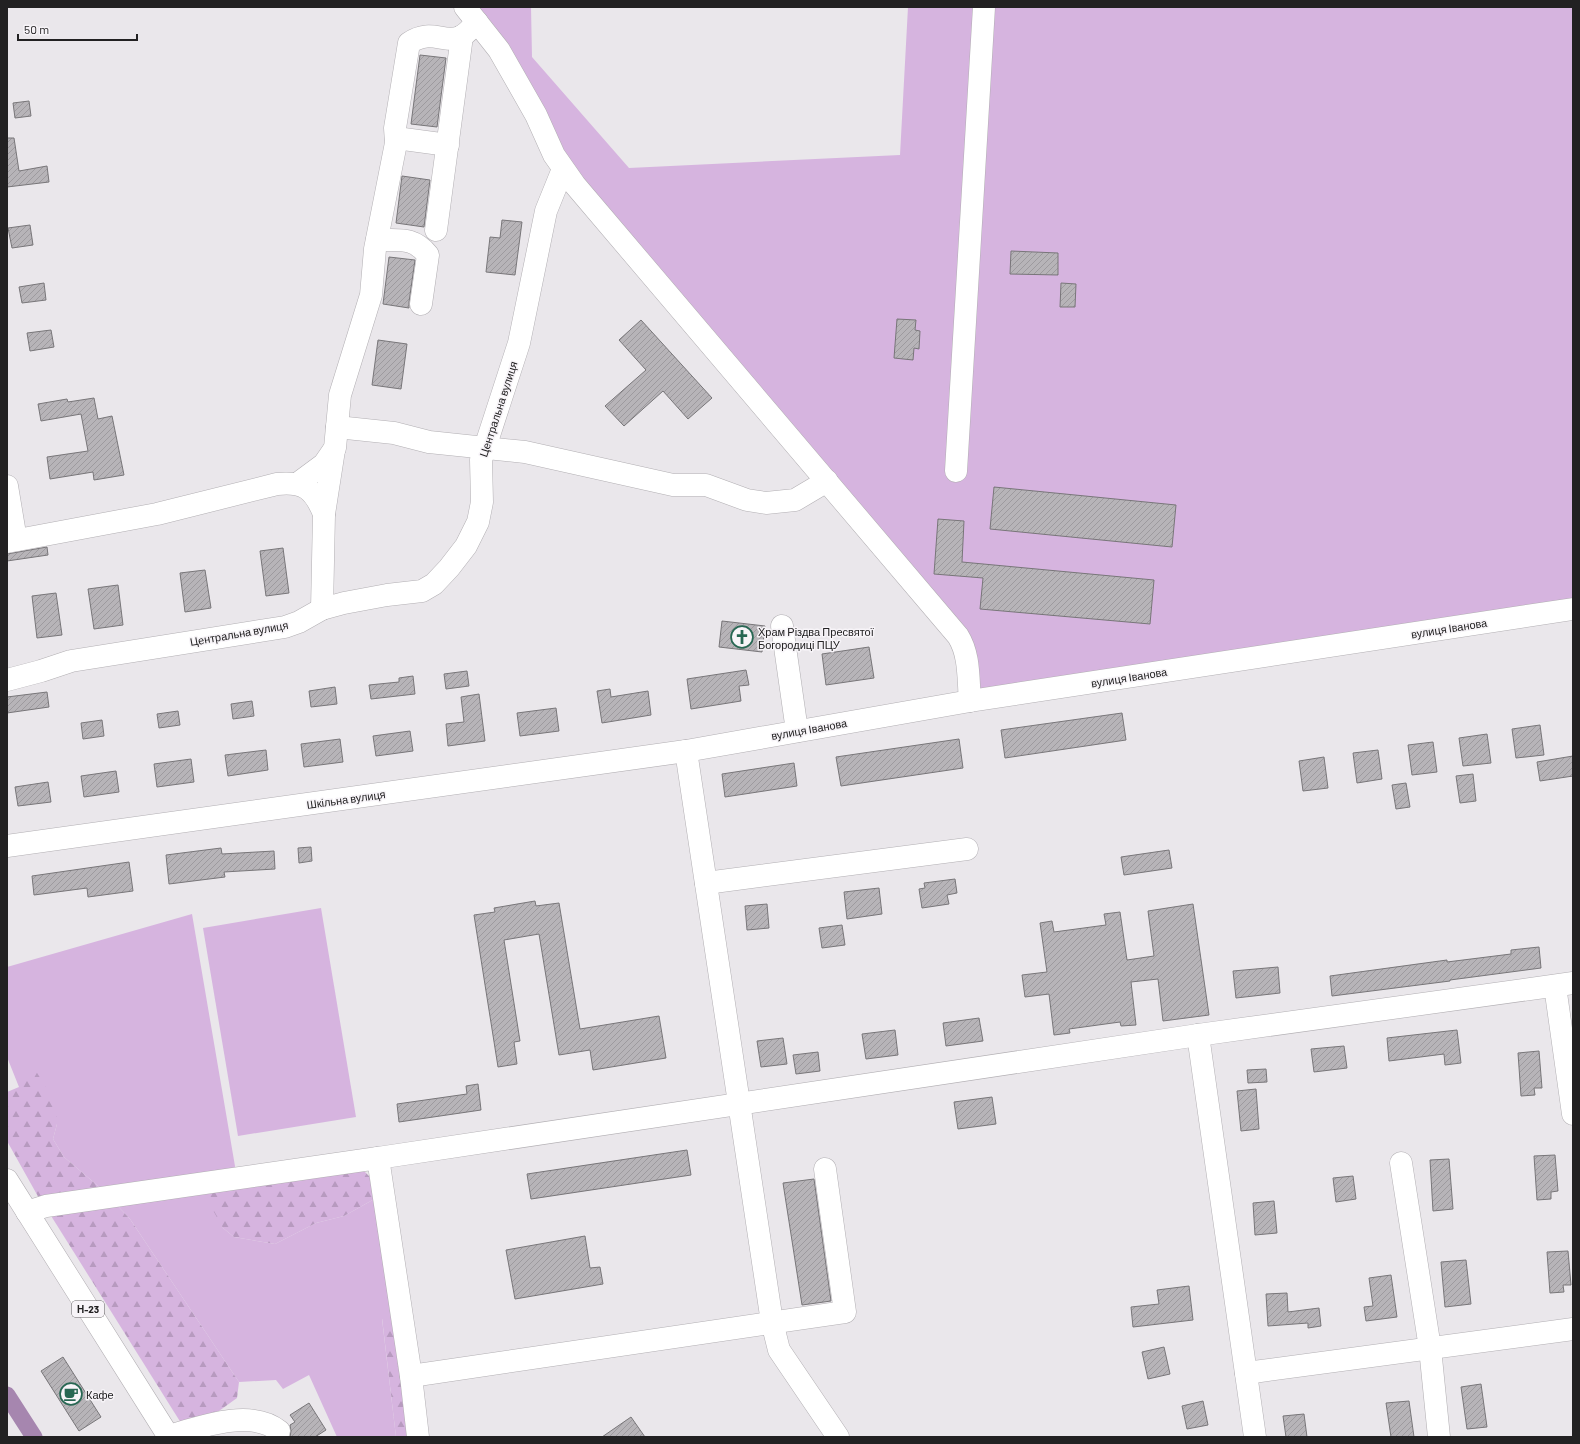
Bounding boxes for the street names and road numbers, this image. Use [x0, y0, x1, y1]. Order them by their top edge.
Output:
street label: Центральна вулиця [476, 359, 520, 458]
street label: вулиця Іванова [1410, 615, 1489, 640]
street label: Центральна вулиця [189, 618, 289, 648]
street label: вулиця Іванова [1090, 664, 1169, 689]
street label: вулиця Іванова [770, 716, 849, 742]
street label: Шкільна вулиця [306, 787, 386, 811]
road number: Н-23 [72, 1301, 104, 1317]

